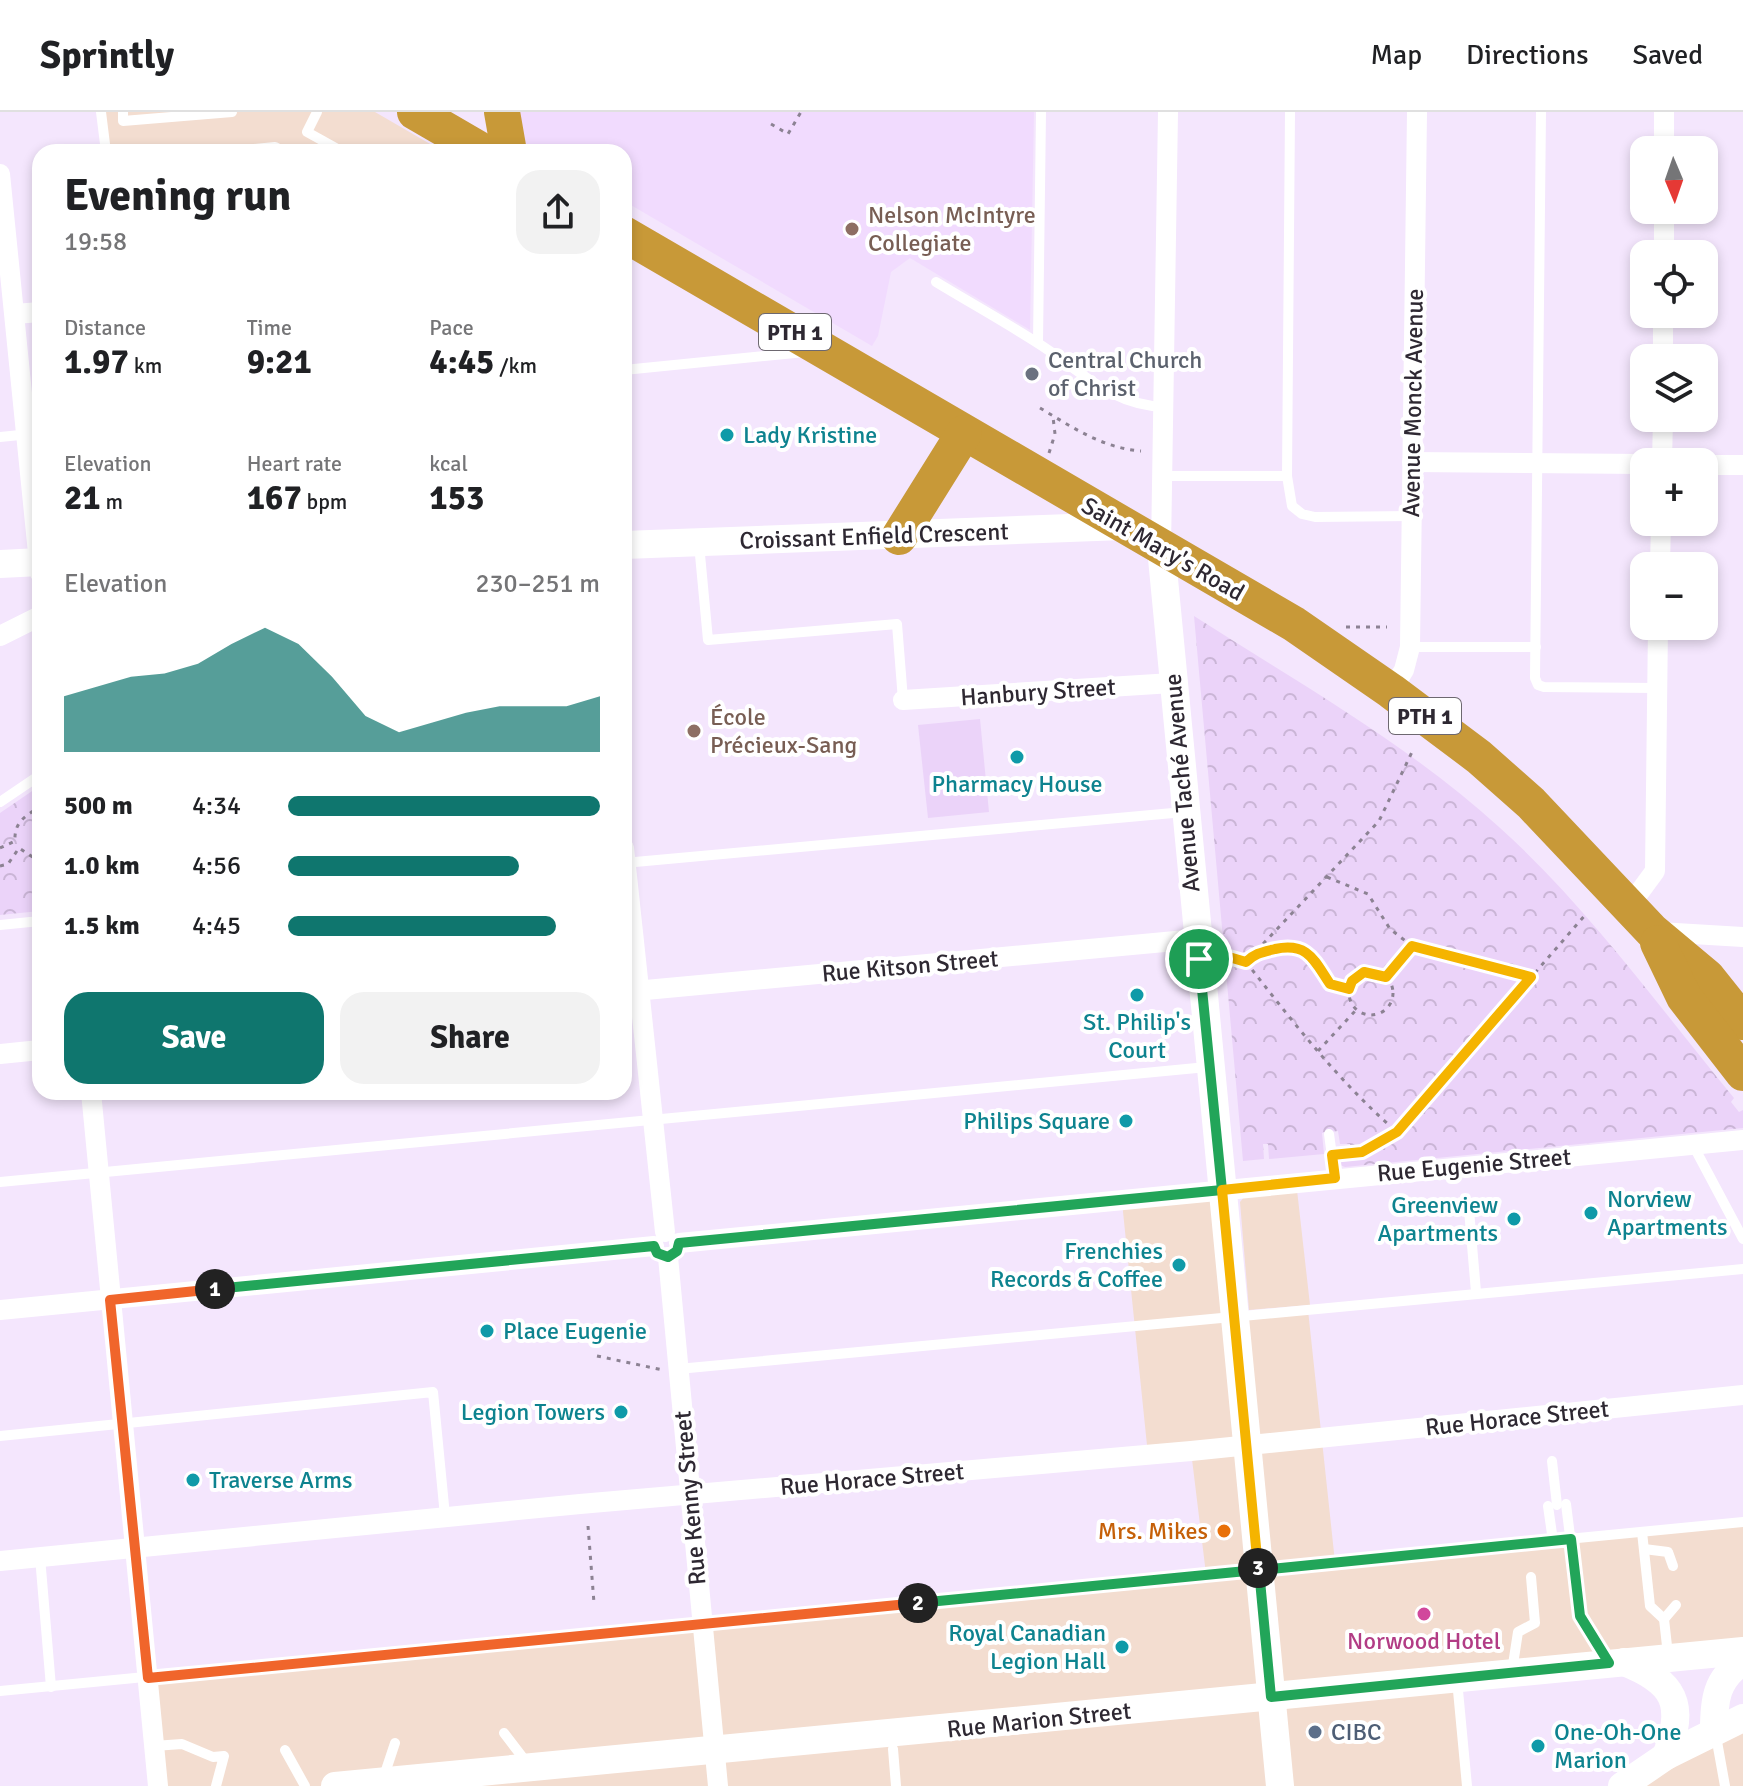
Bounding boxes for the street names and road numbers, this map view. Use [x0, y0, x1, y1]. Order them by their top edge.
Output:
street label: Avenue Monck Avenue [1396, 288, 1430, 518]
road number: PTH 1 [759, 314, 831, 350]
street label: Saint Mary's Road [1076, 490, 1250, 608]
street label: Croissant Enfield Crescent [739, 516, 1009, 556]
street label: Hanbury Street [959, 672, 1117, 712]
street label: Avenue Taché Avenue [1158, 672, 1206, 894]
road number: PTH 1 [1389, 698, 1461, 734]
street label: Rue Kitson Street [820, 943, 1000, 989]
street label: Rue Eugenie Street [1376, 1142, 1572, 1188]
street label: Rue Horace Street [1424, 1393, 1610, 1443]
street label: Rue Kenny Street [667, 1410, 713, 1586]
street label: Rue Horace Street [779, 1456, 965, 1502]
street label: Rue Marion Street [945, 1695, 1133, 1745]

